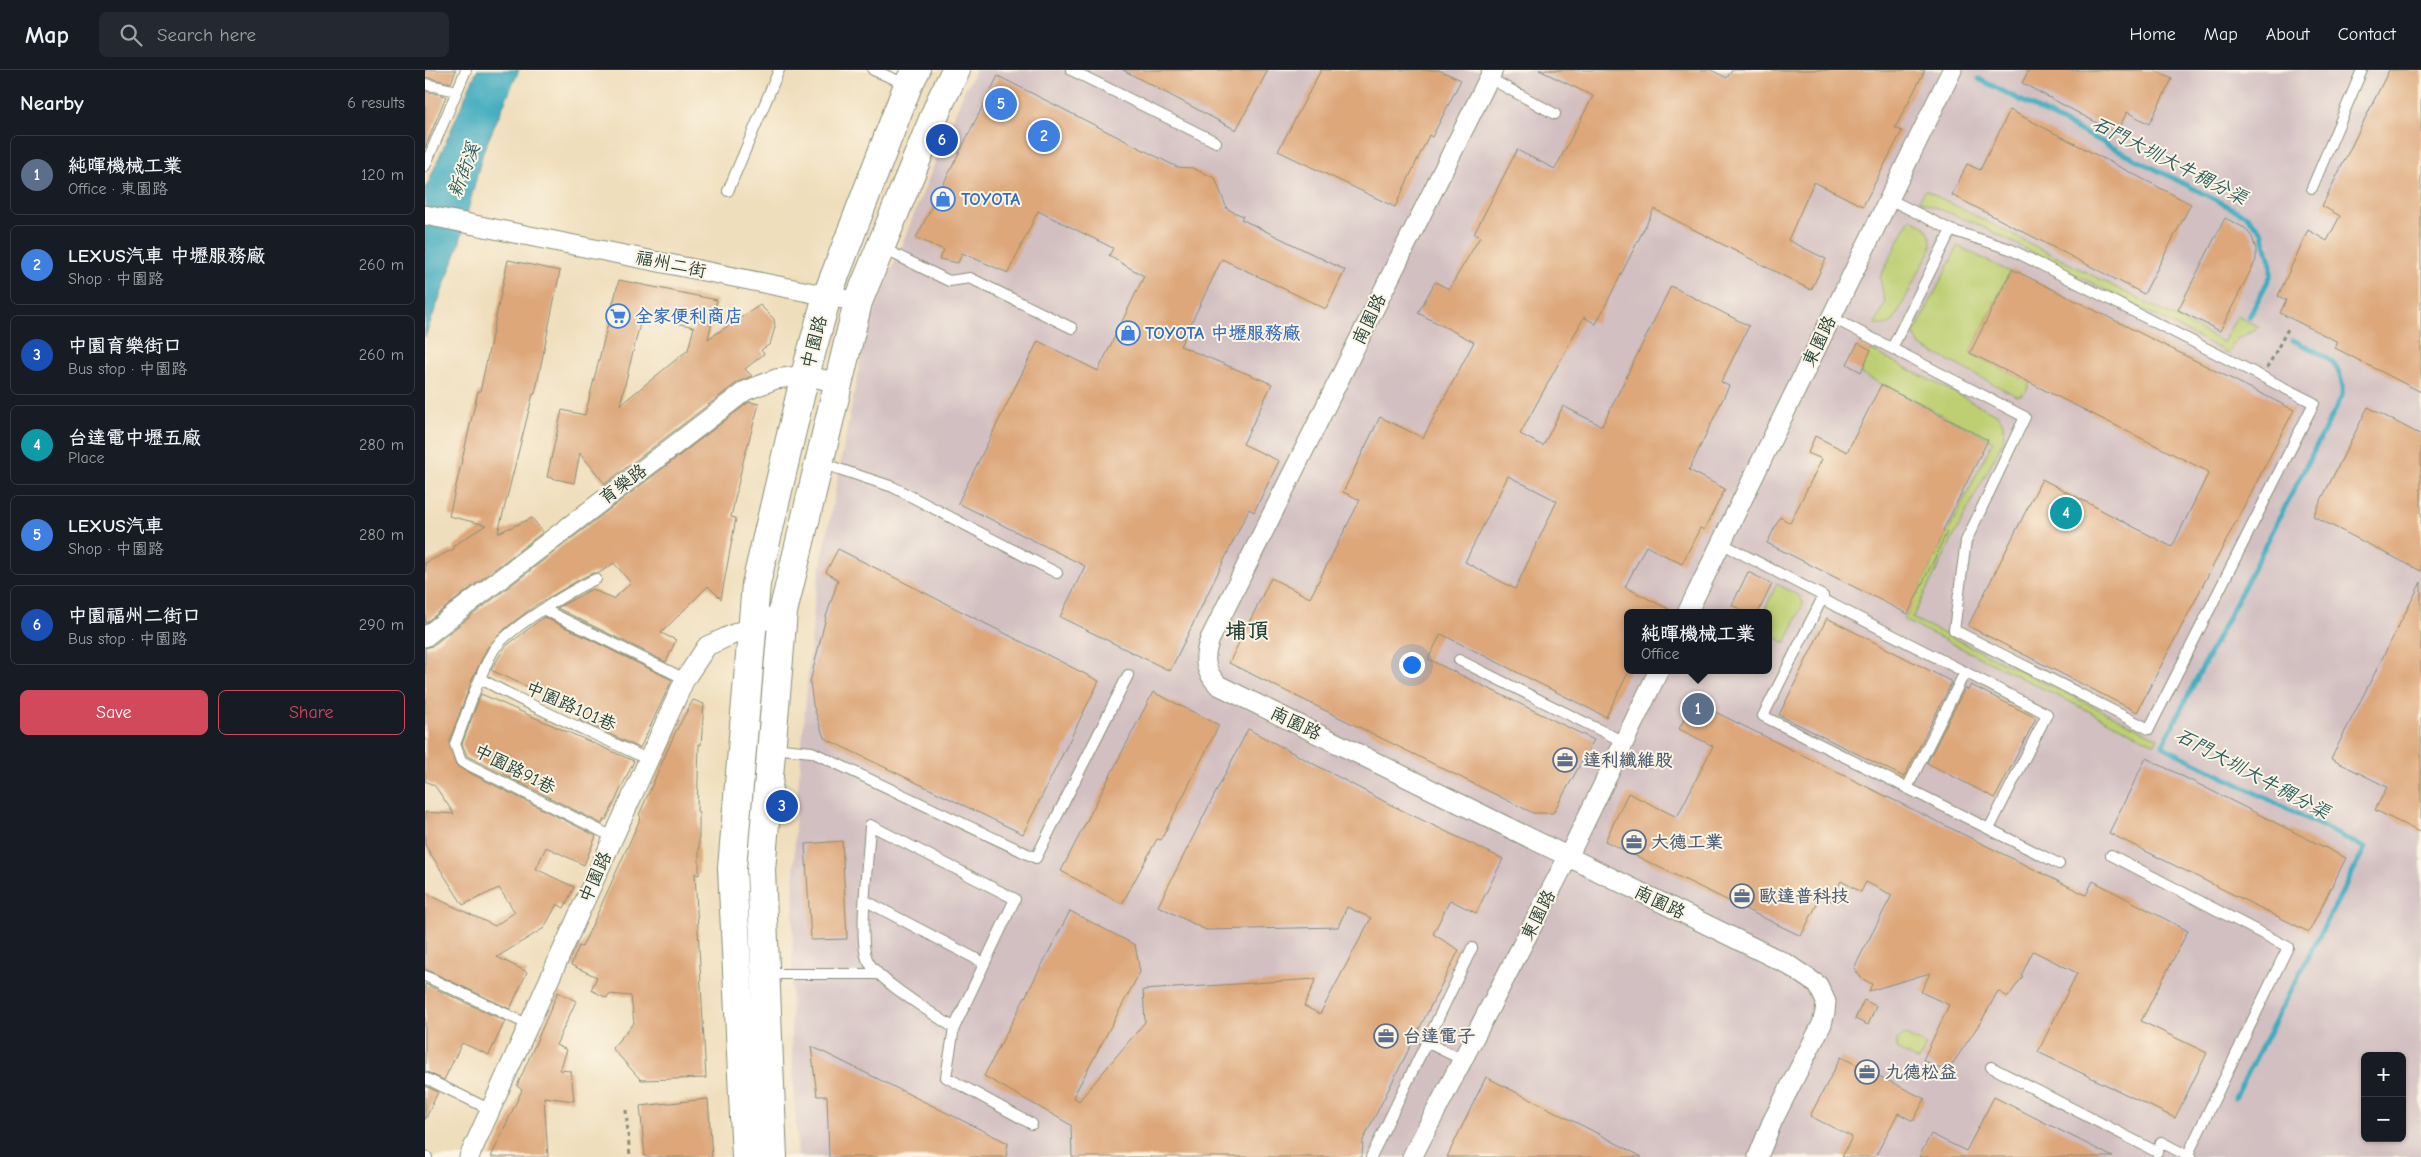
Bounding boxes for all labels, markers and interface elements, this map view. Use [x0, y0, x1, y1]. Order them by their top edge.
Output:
search box [99, 12, 449, 57]
text: Map [25, 21, 69, 49]
icon: search [117, 21, 145, 49]
text: Search here [157, 24, 256, 46]
text: Home [2129, 24, 2176, 45]
text: Map [2204, 24, 2238, 45]
text: About [2266, 24, 2310, 45]
text: Contact [2338, 24, 2396, 45]
pin: 5 [985, 85, 1017, 123]
text: Nearby [20, 91, 84, 115]
text: 6 results [347, 94, 405, 112]
water label: 石門大圳大牛稠分渠 [2088, 112, 2252, 210]
pin: 2 [1028, 117, 1060, 155]
pin: 6 [926, 121, 958, 159]
water label: 新街溪 [443, 139, 485, 201]
text: 純暉機械工業 [68, 155, 182, 177]
text: 1 [34, 166, 40, 184]
text: 120 m [361, 166, 404, 184]
text: Office · 東園路 [68, 180, 168, 198]
shop icon: TOYOTA [930, 186, 956, 212]
place label: TOYOTA [961, 189, 1020, 210]
text: LEXUS汽車 中壢服務廠 [68, 245, 265, 267]
street label: 福州二街 [633, 247, 708, 282]
text: 2 [33, 256, 41, 274]
text: 260 m [359, 256, 404, 274]
text: Shop · 中園路 [68, 270, 164, 288]
street label: 南園路 [1348, 290, 1391, 348]
supermarket icon: 全家便利商店 [605, 303, 631, 329]
place label: 全家便利商店 [635, 306, 743, 327]
street label: 東園路 [1798, 312, 1841, 370]
street label: 中園路 [797, 313, 832, 371]
shop icon: TOYOTA 中壢服務廠 [1115, 320, 1141, 346]
place label: TOYOTA 中壢服務廠 [1145, 323, 1301, 344]
text: 中園育樂街口 [68, 335, 182, 357]
text: 3 [33, 346, 41, 364]
text: 260 m [359, 346, 404, 364]
text: Bus stop · 中園路 [68, 360, 187, 378]
text: 台達電中壢五廠 [68, 427, 201, 449]
text: 4 [33, 436, 41, 454]
text: 280 m [359, 436, 404, 454]
text: Place [68, 449, 104, 467]
street label: 育樂路 [595, 460, 651, 509]
pin: 4 [2050, 494, 2082, 532]
text: LEXUS汽車 [68, 515, 164, 537]
text: 5 [33, 526, 41, 544]
text: 280 m [359, 526, 404, 544]
text: Shop · 中園路 [68, 540, 164, 558]
text: 中園福州二街口 [68, 605, 201, 627]
popup [1624, 609, 1772, 674]
text: 6 [33, 616, 41, 634]
text: 290 m [359, 616, 404, 634]
district label: 埔頂 [1225, 618, 1269, 644]
text: 純暉機械工業 [1641, 623, 1755, 645]
text: Bus stop · 中園路 [68, 630, 187, 648]
text: Office [1641, 645, 1680, 663]
your location [1399, 652, 1425, 678]
street label: 中園路101巷 [522, 677, 619, 736]
button: Save [20, 690, 208, 735]
button: Share [218, 690, 405, 735]
pin: 1 [1682, 690, 1714, 728]
street label: 南園路 [1267, 702, 1325, 745]
water label: 石門大圳大牛稠分渠 [2172, 724, 2335, 825]
street label: 中園路91巷 [470, 740, 559, 799]
office icon: 達利纖維股 [1552, 747, 1578, 773]
place label: 達利纖維股 [1583, 750, 1673, 771]
pin: 3 [766, 787, 798, 825]
office icon: 大德工業 [1621, 829, 1647, 855]
place label: 大德工業 [1651, 832, 1723, 853]
street label: 中園路 [575, 848, 616, 906]
street label: 南園路 [1631, 881, 1689, 924]
office icon: 歐達普科技 [1729, 883, 1755, 909]
street label: 東園路 [1517, 886, 1560, 944]
place label: 歐達普科技 [1759, 886, 1849, 907]
office icon: 台達電子 [1373, 1023, 1399, 1049]
place label: 台達電子 [1403, 1026, 1475, 1047]
map controls [2361, 1052, 2406, 1142]
button: + [2361, 1052, 2406, 1097]
office icon: 九德松益 [1854, 1059, 1880, 1085]
place label: 九德松益 [1885, 1062, 1957, 1083]
button: − [2361, 1097, 2406, 1142]

